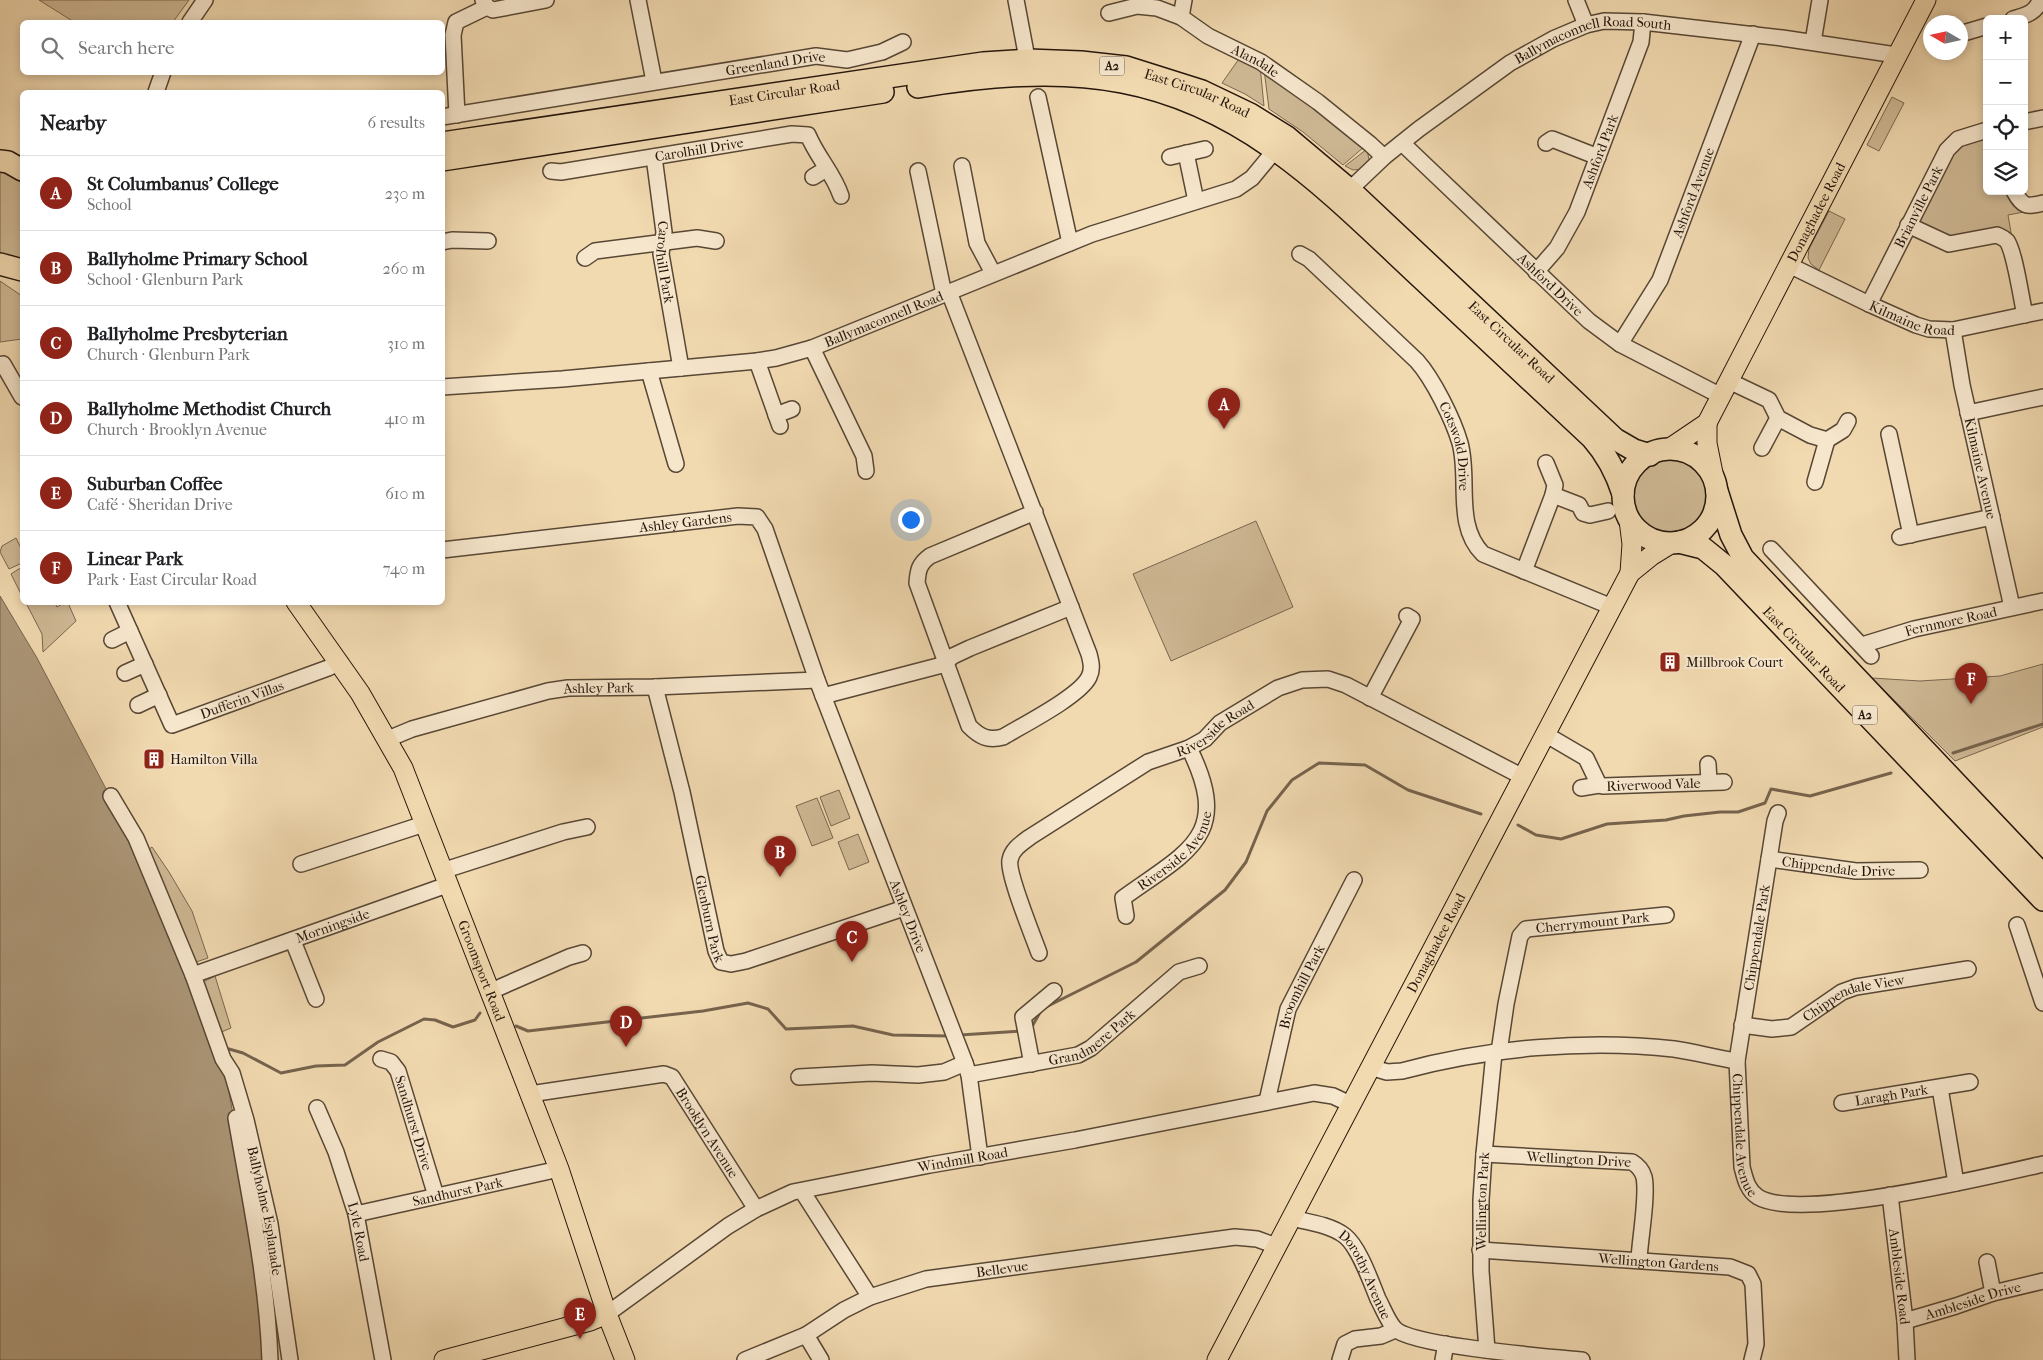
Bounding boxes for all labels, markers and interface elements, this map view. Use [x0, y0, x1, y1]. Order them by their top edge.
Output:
street label: Ballymaconnell Road South [1511, 12, 1672, 67]
north arrow [1923, 15, 1968, 60]
map controls [1983, 15, 2028, 195]
button: + [1983, 15, 2028, 60]
search box [20, 20, 445, 75]
icon: search [38, 34, 66, 62]
text: Search here [78, 37, 174, 59]
street label: Alandale [1228, 40, 1283, 81]
street label: Greenland Drive [724, 47, 827, 79]
road number: A2 [1100, 56, 1124, 76]
button: − [1983, 60, 2028, 105]
street label: East Circular Road [1142, 65, 1253, 121]
street label: East Circular Road [727, 76, 841, 109]
button: locate [1983, 105, 2028, 150]
text: Nearby [40, 111, 106, 135]
street label: Ashford Park [1578, 111, 1622, 192]
text: 6 results [367, 113, 425, 132]
street label: Carolhill Drive [653, 134, 745, 165]
street label: Ashford Avenue [1668, 145, 1718, 241]
button: layers [1983, 150, 2028, 195]
street label: Donaghadee Road [1783, 159, 1849, 265]
street label: Brianville Park [1890, 162, 1947, 251]
text: St Columbanus' College [87, 173, 279, 195]
text: A [51, 184, 61, 203]
text: 230 m [385, 184, 425, 203]
text: School [87, 195, 132, 214]
street label: Carolhill Park [652, 220, 678, 305]
text: Ballyholme Primary School [87, 248, 308, 270]
street label: Ashford Drive [1513, 248, 1587, 320]
text: B [51, 259, 61, 278]
text: 260 m [383, 259, 425, 278]
text: School · Glenburn Park [87, 270, 243, 289]
street label: Ballymaconnell Road [822, 287, 946, 351]
street label: East Circular Road [1465, 297, 1559, 387]
street label: Kilmaine Road [1867, 297, 1955, 339]
text: Ballyholme Presbyterian [87, 323, 288, 345]
text: C [51, 334, 61, 353]
text: 310 m [387, 334, 425, 353]
text: Church · Glenburn Park [87, 345, 250, 364]
pin: A [1208, 388, 1240, 429]
text: Ballyholme Methodist Church [87, 398, 331, 420]
street label: Cotswold Drive [1436, 399, 1473, 491]
text: D [50, 409, 62, 428]
text: 410 m [384, 409, 425, 428]
street label: Kilmaine Avenue [1961, 416, 2000, 521]
text: Church · Brooklyn Avenue [87, 420, 267, 439]
text: Suburban Coffee [87, 473, 222, 495]
text: E [51, 484, 61, 503]
text: 610 m [385, 484, 425, 503]
text: Café · Sheridan Drive [87, 495, 233, 514]
your location [898, 507, 924, 533]
street label: Ashley Gardens [637, 508, 733, 536]
text: Linear Park [87, 548, 183, 570]
text: F [52, 559, 60, 578]
text: 740 m [383, 559, 425, 578]
text: Park · East Circular Road [87, 570, 257, 589]
street label: East Circular Road [1759, 603, 1849, 696]
street label: Fernmore Road [1902, 603, 1999, 640]
building icon: Millbrook Court [1658, 650, 1682, 674]
place label: Millbrook Court [1686, 654, 1783, 671]
pin: F [1955, 663, 1987, 704]
street label: Dufferin Villas [198, 676, 286, 723]
street label: Ashley Park [561, 679, 635, 697]
street label: Riverside Road [1174, 696, 1258, 760]
road number: A2 [1852, 706, 1878, 724]
building icon: Hamilton Villa [142, 747, 166, 771]
place label: Hamilton Villa [170, 751, 258, 768]
street label: Riverwood Vale [1606, 774, 1701, 794]
street label: Riverside Avenue [1134, 810, 1215, 894]
pin: B [764, 836, 796, 877]
street label: Chippendale Drive [1781, 852, 1895, 880]
street label: Glenburn Park [691, 874, 729, 966]
street label: Ashley Drive [886, 876, 930, 955]
street label: Chippendale Park [1740, 882, 1773, 992]
street label: Donaghadee Road [1403, 890, 1469, 996]
street label: Morningside [293, 905, 372, 946]
street label: Cherrymount Park [1535, 908, 1651, 936]
street label: Groomsport Road [455, 918, 509, 1024]
pin: C [836, 921, 868, 962]
street label: Broomhill Park [1275, 941, 1328, 1030]
street label: Chippendale View [1799, 971, 1906, 1025]
street label: Grandmere Park [1047, 1005, 1139, 1069]
pin: D [610, 1006, 642, 1047]
street label: Sandhurst Drive [391, 1073, 436, 1172]
street label: Chippendale Avenue [1729, 1073, 1761, 1200]
street label: Laragh Park [1854, 1080, 1930, 1109]
street label: Brooklyn Avenue [672, 1084, 742, 1181]
street label: Windmill Road [915, 1143, 1010, 1176]
street label: Ballyholme Esplanade [244, 1145, 286, 1277]
street label: Wellington Drive [1525, 1148, 1632, 1170]
street label: Wellington Park [1473, 1151, 1493, 1251]
street label: Sandhurst Park [411, 1173, 505, 1210]
street label: Lyle Road [344, 1200, 373, 1263]
street label: Dorothy Avenue [1335, 1226, 1395, 1322]
street label: Ambleside Road [1885, 1226, 1914, 1326]
street label: Wellington Gardens [1597, 1250, 1719, 1275]
street label: Bellevue [975, 1257, 1029, 1281]
street label: Ambleside Drive [1922, 1278, 2023, 1323]
pin: E [564, 1298, 596, 1339]

